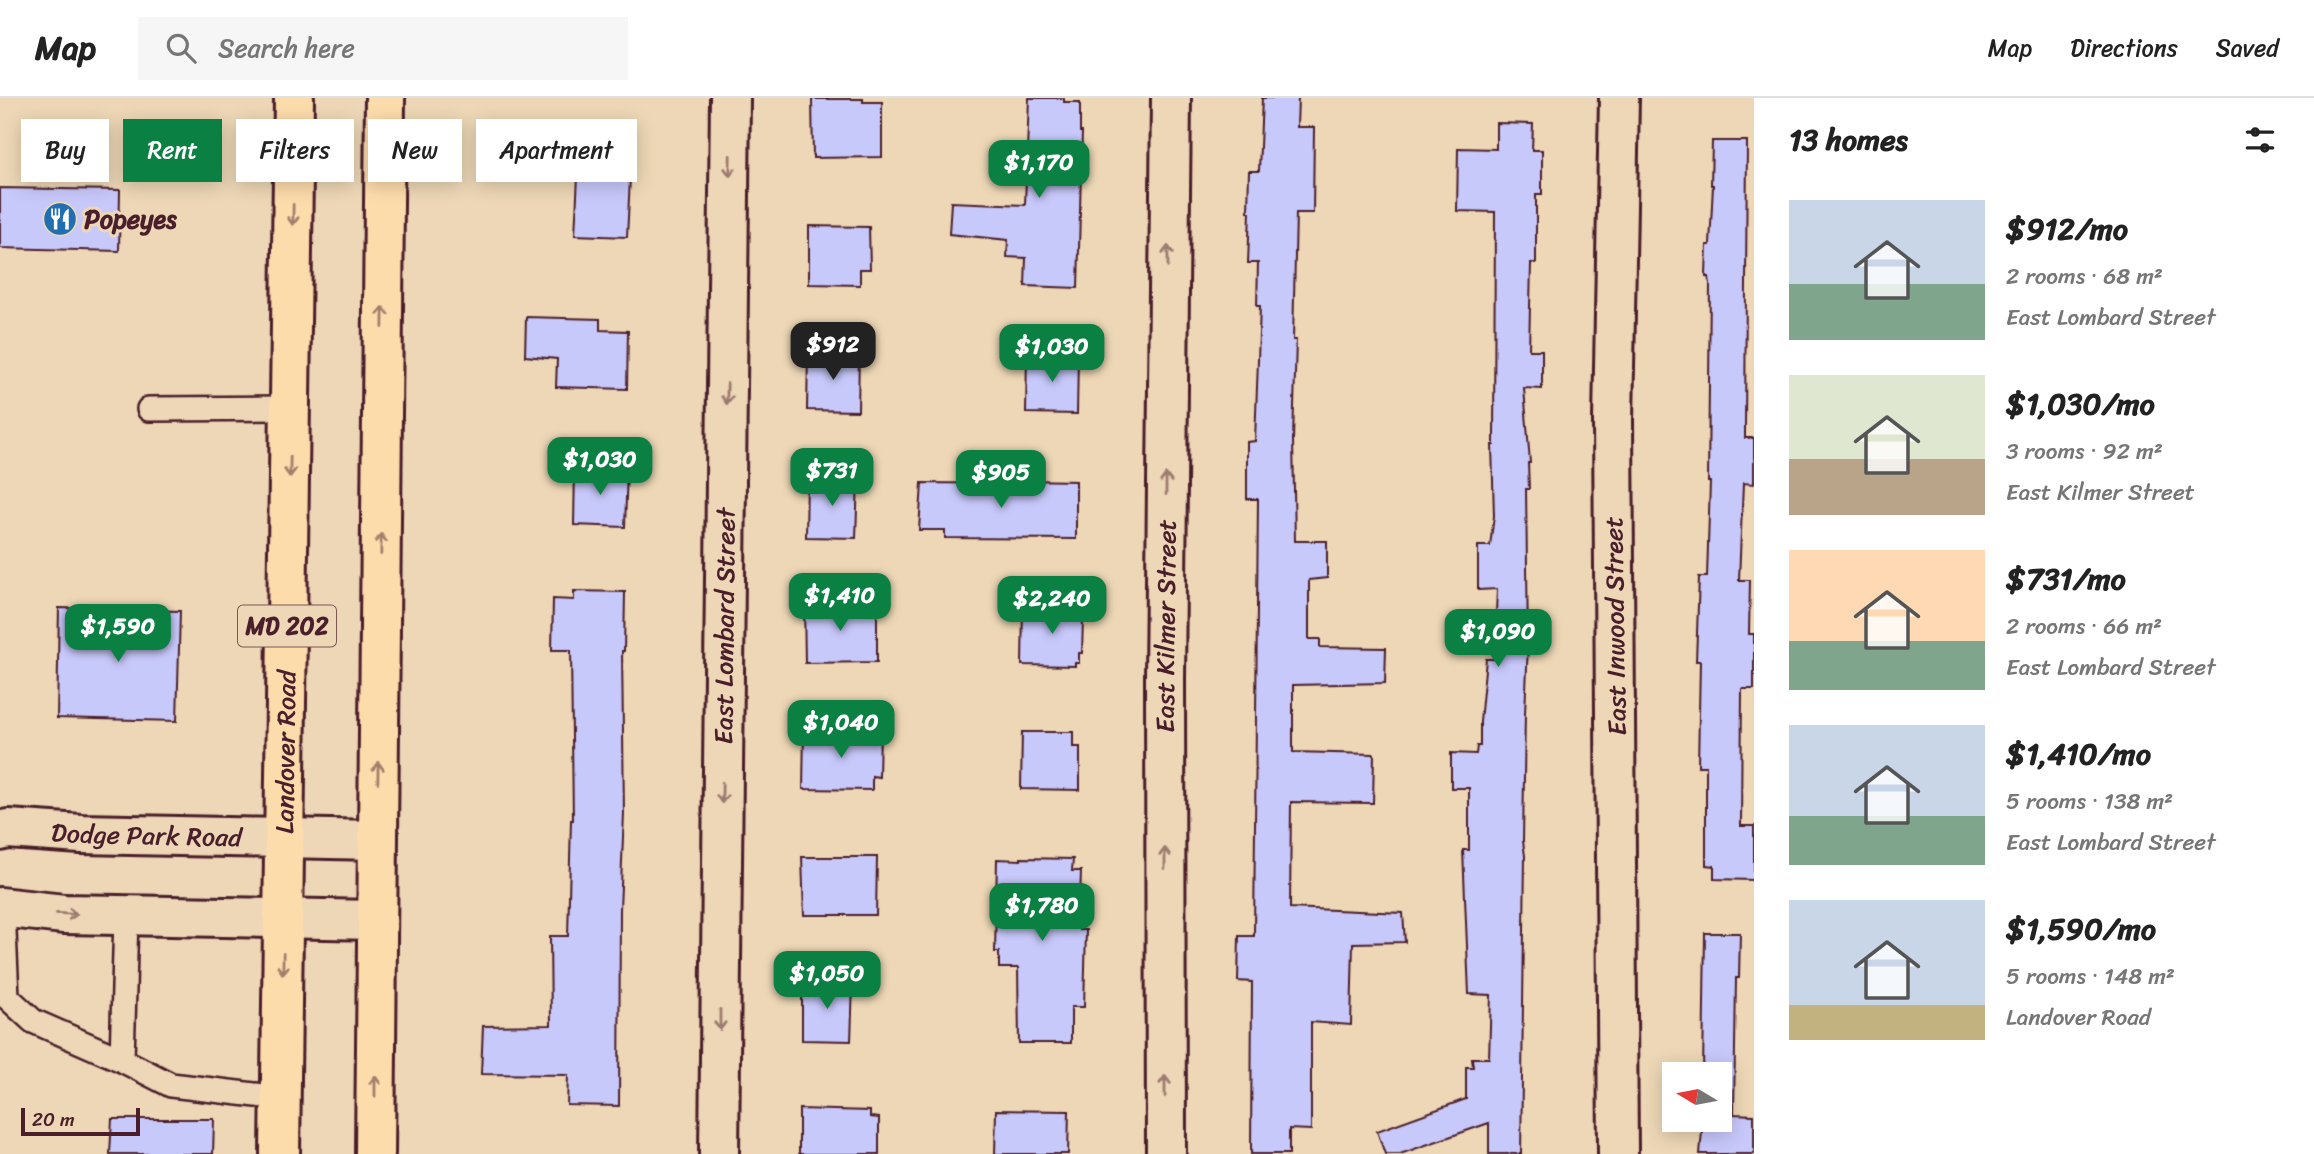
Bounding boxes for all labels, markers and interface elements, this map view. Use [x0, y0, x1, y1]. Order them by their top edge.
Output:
search box [138, 17, 628, 80]
text: Map [35, 19, 96, 77]
text: Search here [218, 25, 355, 71]
text: Map [1988, 27, 2032, 69]
text: Directions [2070, 27, 2178, 69]
text: Saved [2216, 27, 2279, 69]
icon: search [162, 29, 200, 67]
text: 13 homes [1789, 113, 1908, 167]
chip: Buy [21, 119, 109, 182]
chip: Rent [123, 119, 222, 182]
chip: Filters [236, 119, 354, 182]
chip: New [368, 119, 462, 182]
chip: Apartment [476, 119, 637, 182]
icon: filters [2241, 121, 2279, 159]
pin: $1,170 [982, 140, 1096, 200]
text: $1,170 [1004, 142, 1074, 183]
one-way arrow [723, 154, 736, 177]
place label: Popeyes [84, 196, 178, 242]
restaurant icon: Popeyes [41, 200, 79, 238]
text: $912/mo [2006, 202, 2128, 256]
one-way arrow [286, 203, 300, 226]
icon: home [1845, 228, 1929, 312]
one-way arrow [1161, 245, 1175, 268]
text: 2 rooms · 68 m² [2006, 256, 2163, 297]
text: East Lombard Street [2006, 297, 2215, 338]
one-way arrow [376, 305, 390, 328]
pin: $912 [792, 322, 874, 382]
text: $912 [807, 324, 859, 365]
pin: $1,030 [995, 324, 1109, 384]
text: $1,030 [1015, 326, 1089, 367]
text: $1,030/mo [2006, 377, 2155, 431]
one-way arrow [721, 382, 734, 405]
icon: home [1845, 403, 1929, 487]
text: 3 rooms · 92 m² [2006, 431, 2163, 472]
pin: $1,030 [543, 438, 657, 497]
text: $1,030 [563, 439, 637, 480]
pin: $731 [791, 448, 873, 508]
text: $731 [806, 450, 858, 491]
pin: $905 [960, 450, 1042, 510]
text: $905 [972, 452, 1030, 493]
one-way arrow [283, 455, 296, 478]
text: East Kilmer Street [2006, 472, 2195, 513]
one-way arrow [1160, 473, 1173, 496]
street label: East Lombard Street [700, 506, 749, 745]
street label: East Inwood Street [1590, 516, 1640, 736]
street label: East Kilmer Street [1142, 519, 1190, 733]
one-way arrow [374, 533, 387, 556]
text: $731/mo [2006, 552, 2126, 606]
pin: $1,410 [783, 574, 897, 633]
text: $1,410 [805, 575, 875, 616]
pin: $2,240 [995, 576, 1109, 636]
text: $2,240 [1013, 578, 1091, 619]
icon: home [1845, 578, 1929, 662]
pin: $1,590 [61, 604, 175, 664]
text: $1,590 [81, 606, 155, 647]
road number: MD 202 [238, 606, 336, 646]
text: 2 rooms · 66 m² [2006, 606, 2162, 647]
pin: $1,090 [1441, 610, 1555, 669]
text: $1,090 [1461, 611, 1535, 652]
text: East Lombard Street [2006, 647, 2215, 688]
street label: Landover Road [261, 668, 309, 834]
pin: $1,040 [784, 700, 898, 760]
text: $1,040 [804, 702, 878, 743]
text: $1,410/mo [2006, 727, 2151, 781]
icon: home [1845, 753, 1929, 837]
one-way arrow [371, 760, 385, 783]
one-way arrow [716, 781, 729, 804]
text: 5 rooms · 138 m² [2006, 781, 2173, 822]
street label: Dodge Park Road [50, 809, 245, 860]
text: East Lombard Street [2006, 822, 2215, 863]
one-way arrow [1158, 847, 1172, 870]
pin: $1,780 [985, 884, 1099, 943]
text: $1,780 [1005, 885, 1079, 926]
text: $1,590/mo [2006, 902, 2156, 956]
one-way arrow [56, 907, 79, 920]
icon: home [1845, 928, 1929, 1012]
pin: $1,050 [770, 951, 884, 1011]
one-way arrow [276, 952, 290, 975]
text: $1,050 [790, 953, 864, 994]
text: 5 rooms · 148 m² [2006, 956, 2175, 997]
text: Landover Road [2006, 997, 2151, 1038]
one-way arrow [713, 1008, 727, 1031]
north arrow [1662, 1062, 1732, 1132]
map controls [1662, 1062, 1732, 1132]
one-way arrow [368, 1075, 382, 1098]
one-way arrow [1158, 1075, 1172, 1098]
text: 20 m [32, 1103, 75, 1136]
scale bar [21, 1105, 140, 1137]

